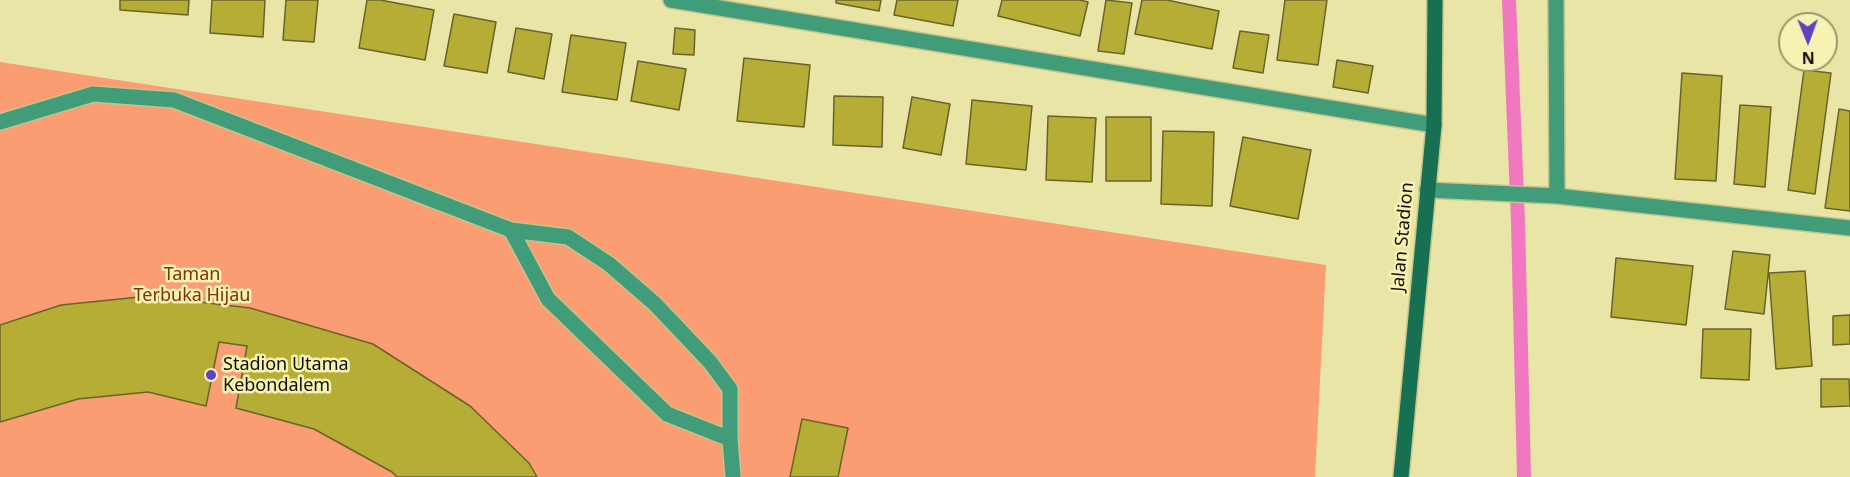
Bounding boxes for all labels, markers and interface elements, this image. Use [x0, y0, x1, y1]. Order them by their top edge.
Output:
north arrow [1778, 12, 1838, 72]
text: N [1802, 47, 1815, 69]
street label: Jalan Stadion [1387, 181, 1419, 293]
park label: Taman Terbuka Hijau [134, 264, 250, 306]
place label: Stadion Utama Kebondalem [223, 354, 349, 397]
marker: Stadion Utama Kebondalem [204, 368, 218, 382]

